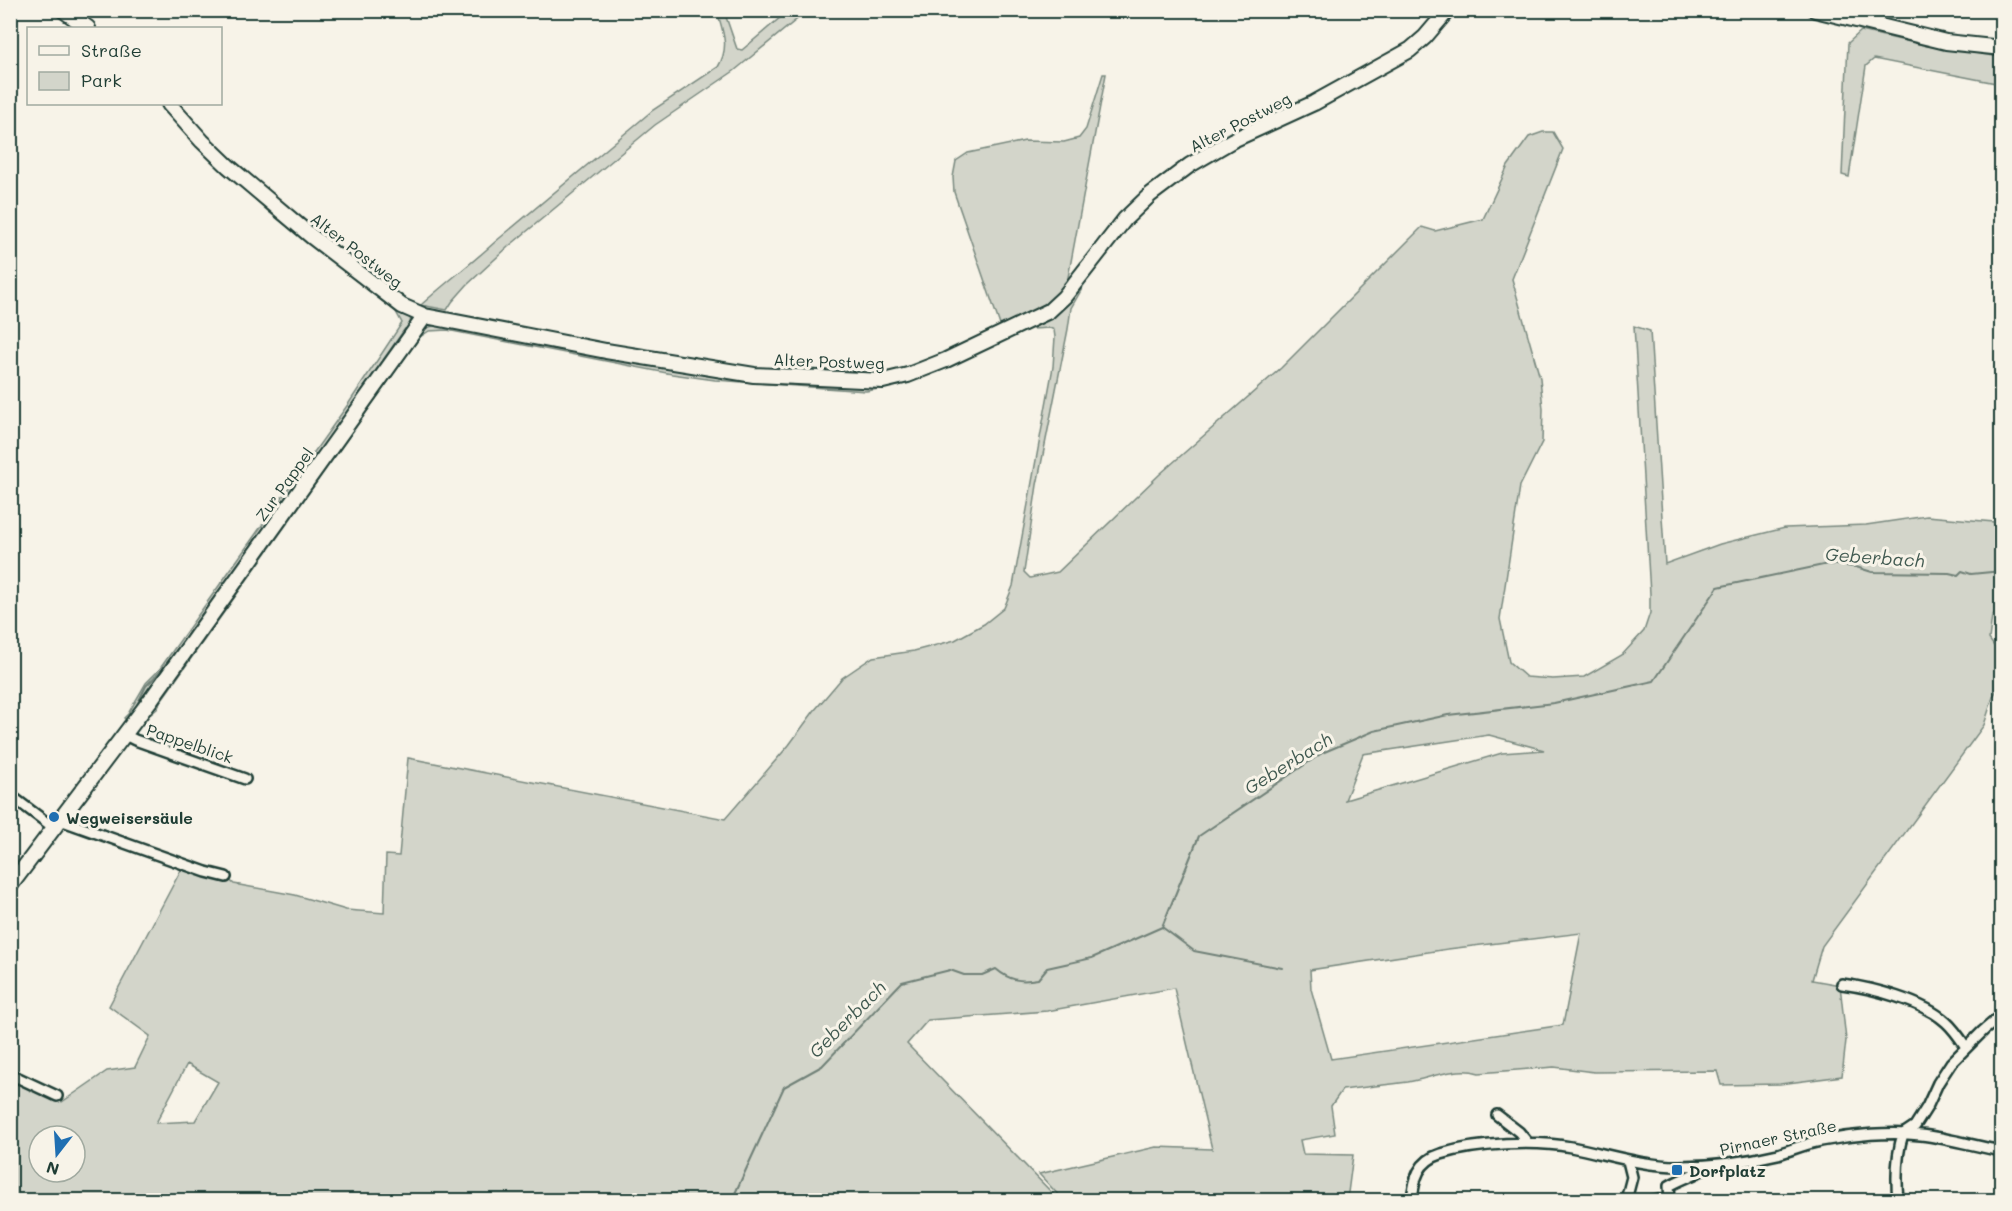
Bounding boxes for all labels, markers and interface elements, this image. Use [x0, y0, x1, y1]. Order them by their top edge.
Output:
legend [27, 27, 222, 105]
text: Straße [81, 38, 142, 62]
text: Park [81, 68, 122, 92]
street label: Alter Postweg [1186, 87, 1294, 157]
street label: Alter Postweg [307, 208, 407, 292]
street label: Alter Postweg [773, 349, 885, 373]
street label: Zur Pappel [250, 443, 318, 525]
water label: Geberbach [1825, 542, 1925, 572]
street label: Pappelblick [144, 718, 236, 768]
water label: Geberbach [1239, 726, 1337, 800]
place label: Wegweisersäule [66, 807, 193, 828]
marker: Wegweisersäule [47, 810, 61, 824]
water label: Geberbach [803, 975, 891, 1063]
street label: Pirnaer Straße [1718, 1114, 1838, 1160]
north arrow [27, 1124, 87, 1184]
text: N [44, 1157, 61, 1181]
place label: Dorfplatz [1689, 1160, 1766, 1181]
marker: Dorfplatz [1670, 1163, 1684, 1177]

